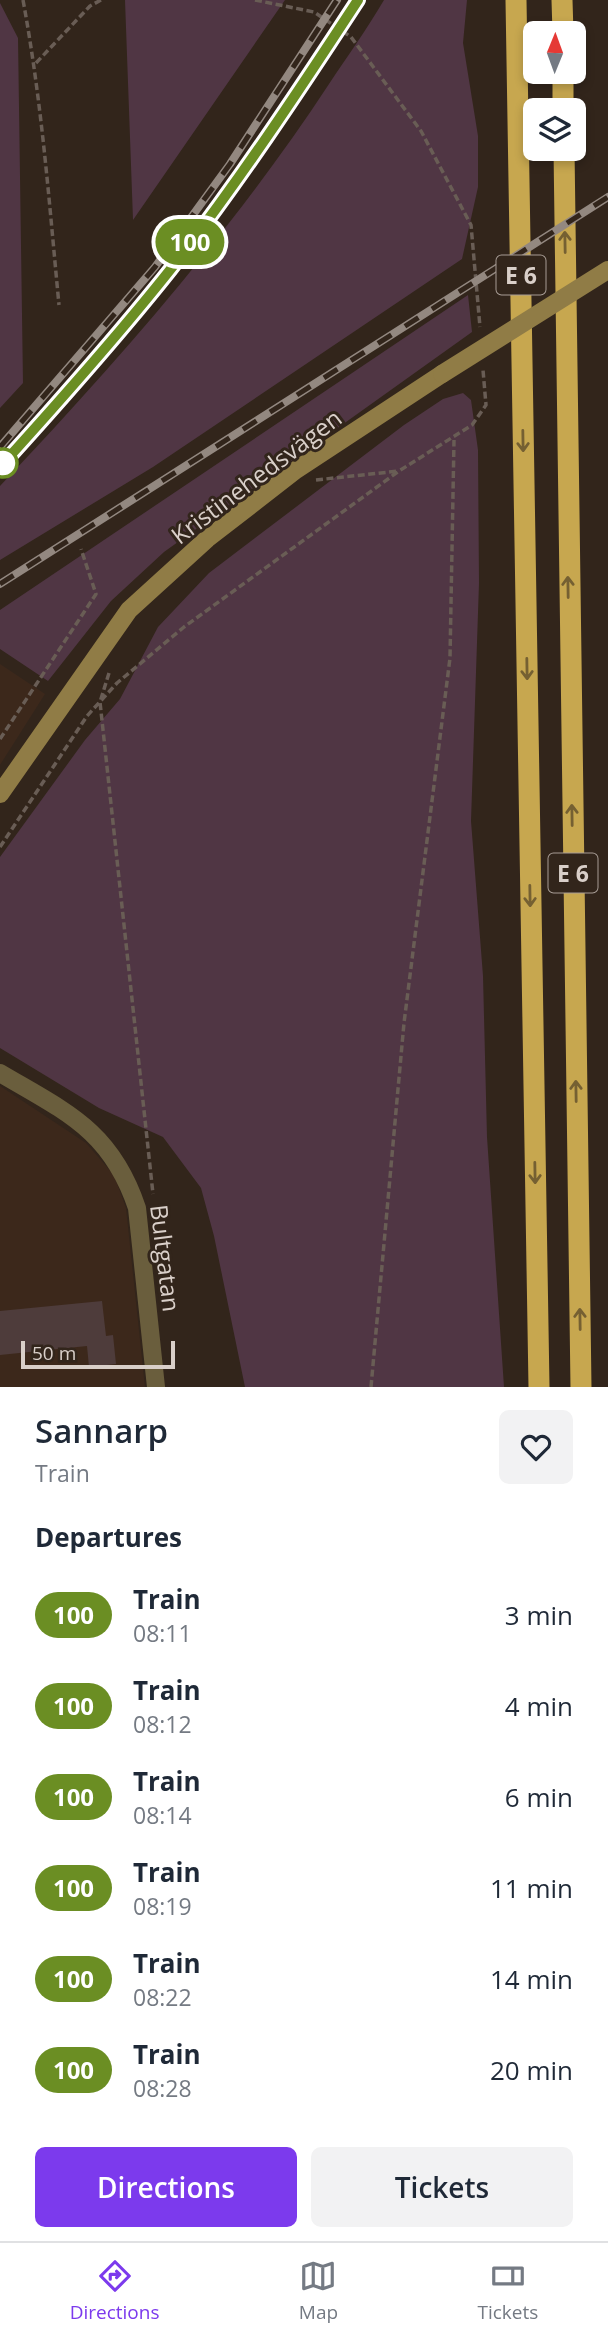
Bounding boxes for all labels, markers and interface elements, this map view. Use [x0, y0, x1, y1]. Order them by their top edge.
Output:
north arrow [523, 21, 586, 84]
map controls [523, 21, 586, 161]
button: layers [523, 98, 586, 161]
line badge: 100 [150, 219, 230, 265]
text: 100 [169, 225, 211, 258]
one-way arrow [558, 231, 572, 254]
road number: E 6 [496, 256, 546, 294]
street label: Kristinehedsvägen [164, 401, 348, 551]
one-way arrow [516, 430, 530, 453]
unlabelled marker [0, 448, 18, 478]
one-way arrow [561, 576, 575, 599]
one-way arrow [520, 657, 533, 680]
one-way arrow [565, 804, 579, 827]
road number: E 6 [548, 853, 598, 892]
one-way arrow [524, 884, 537, 907]
one-way arrow [570, 1080, 583, 1103]
one-way arrow [528, 1161, 542, 1184]
street label: Bultgatan [143, 1202, 189, 1314]
one-way arrow [573, 1308, 587, 1331]
scale bar [21, 1338, 175, 1370]
text: 50 m [32, 1340, 76, 1366]
text: Sannarp [35, 1408, 168, 1453]
button: heart [499, 1410, 573, 1484]
text: Train [35, 1457, 90, 1489]
text: Departures [35, 1519, 182, 1555]
text: Train [133, 1581, 201, 1617]
text: 3 min [505, 1597, 573, 1633]
text: 100 [53, 1598, 94, 1631]
text: 08:11 [133, 1617, 192, 1649]
text: Train [133, 1672, 201, 1708]
text: 4 min [505, 1688, 573, 1724]
text: 100 [53, 1689, 94, 1722]
text: 08:12 [133, 1708, 192, 1740]
text: Train [133, 1763, 201, 1799]
text: 6 min [505, 1779, 573, 1815]
text: 100 [53, 1780, 94, 1813]
text: 08:14 [133, 1799, 192, 1831]
text: Train [133, 1854, 201, 1890]
text: 11 min [490, 1870, 573, 1906]
text: 100 [53, 1871, 94, 1904]
text: 08:19 [133, 1890, 192, 1922]
text: Train [133, 1945, 201, 1981]
text: 14 min [490, 1961, 573, 1997]
text: 100 [53, 1962, 94, 1995]
text: 08:22 [133, 1981, 192, 2013]
text: Train [133, 2036, 201, 2072]
text: 20 min [490, 2052, 573, 2088]
text: 100 [53, 2053, 94, 2086]
text: 08:28 [133, 2072, 192, 2104]
button: Directions [35, 2147, 297, 2227]
button: Tickets [311, 2147, 573, 2227]
tab: Directions [70, 2257, 160, 2325]
tab: Map [299, 2257, 338, 2325]
tab: Tickets [477, 2257, 538, 2325]

